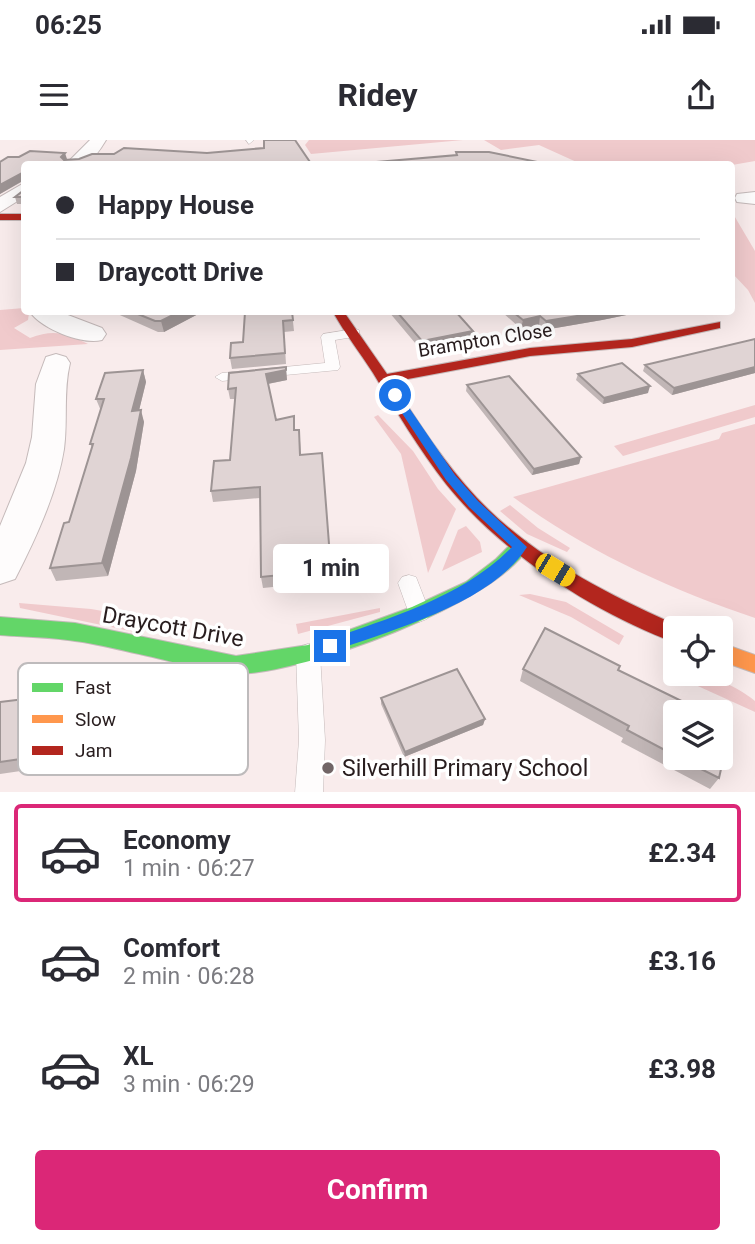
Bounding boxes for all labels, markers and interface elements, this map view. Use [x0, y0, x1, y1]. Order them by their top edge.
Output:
text: 06:25 [35, 10, 102, 40]
icon: menu [35, 76, 73, 114]
text: Ridey [337, 76, 418, 114]
icon: share [682, 76, 720, 114]
text: Happy House [98, 190, 254, 220]
text: Draycott Drive [98, 257, 263, 287]
street label: Brampton Close [416, 318, 554, 362]
route start [379, 379, 411, 411]
callout: 1 min [272, 545, 388, 594]
car [532, 550, 579, 590]
text: 1 min [302, 555, 360, 582]
street label: Draycott Drive [100, 601, 246, 653]
map controls [663, 616, 733, 770]
button: locate [663, 616, 733, 686]
route end [314, 630, 346, 662]
legend [18, 663, 248, 775]
text: Fast [75, 676, 112, 699]
button: layers [663, 700, 733, 770]
text: Slow [75, 708, 116, 731]
text: Jam [75, 739, 112, 762]
place label: Silverhill Primary School [342, 755, 588, 782]
marker: Silverhill Primary School [320, 760, 336, 776]
icon: car [39, 822, 102, 885]
text: Economy [123, 825, 230, 855]
text: £2.34 [648, 838, 716, 868]
text: 1 min · 06:27 [123, 855, 255, 882]
icon: car [39, 930, 102, 993]
text: Comfort [123, 933, 220, 963]
text: £3.16 [648, 946, 716, 976]
text: 2 min · 06:28 [123, 963, 255, 990]
icon: car [39, 1038, 102, 1101]
text: XL [123, 1041, 154, 1071]
text: £3.98 [648, 1054, 716, 1084]
text: 3 min · 06:29 [123, 1071, 255, 1098]
button: Confirm [35, 1150, 720, 1230]

